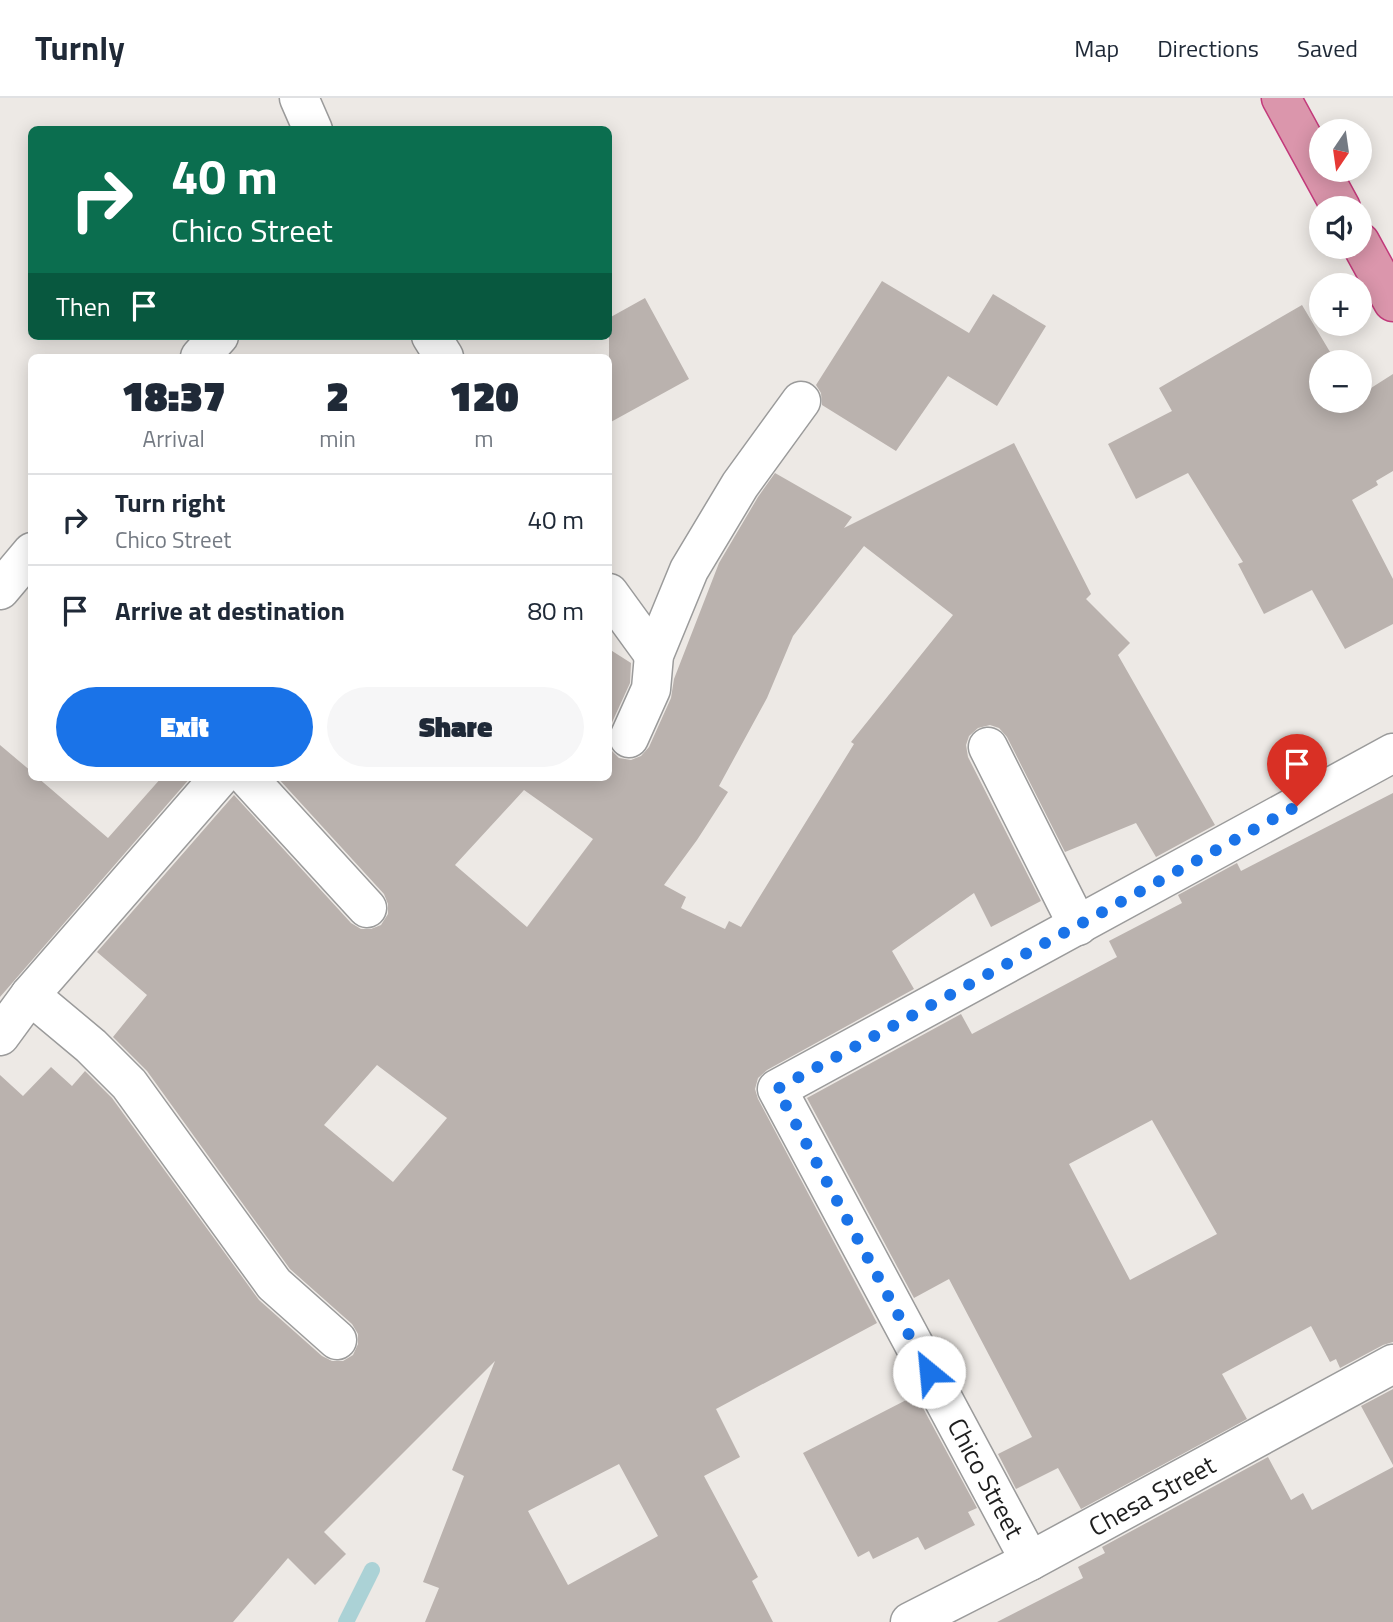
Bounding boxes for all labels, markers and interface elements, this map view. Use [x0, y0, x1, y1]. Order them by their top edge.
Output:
text: Turnly [35, 23, 125, 73]
text: Map [1074, 30, 1119, 66]
text: Directions [1157, 30, 1259, 66]
text: Saved [1297, 30, 1358, 66]
north arrow [1309, 119, 1372, 182]
map controls [1309, 119, 1372, 413]
text: 40 m [171, 138, 278, 213]
icon: right [56, 154, 147, 245]
button: sound [1309, 196, 1372, 259]
text: Chico Street [171, 206, 333, 254]
button: + [1309, 273, 1372, 336]
text: Then [56, 287, 111, 326]
icon: arrive [125, 287, 163, 325]
button: − [1309, 350, 1372, 413]
text: 18:37 [121, 363, 226, 427]
text: 2 [326, 363, 349, 427]
text: 120 [449, 363, 519, 427]
text: Arrival [142, 421, 205, 456]
text: min [319, 421, 356, 456]
text: m [474, 421, 494, 456]
text: Turn right [115, 483, 226, 522]
text: 40 m [527, 500, 584, 539]
icon: right [56, 501, 94, 539]
text: Chico Street [115, 522, 231, 557]
text: Arrive at destination [115, 591, 345, 630]
text: 80 m [527, 591, 584, 630]
icon: arrive [56, 592, 94, 630]
button: Exit [56, 687, 313, 767]
button: Share [327, 687, 584, 767]
pin [1267, 734, 1327, 806]
icon: arrive [1278, 745, 1316, 783]
position arrow [892, 1335, 966, 1409]
street label: Chico Street [938, 1411, 1034, 1545]
street label: Chesa Street [1081, 1445, 1222, 1545]

